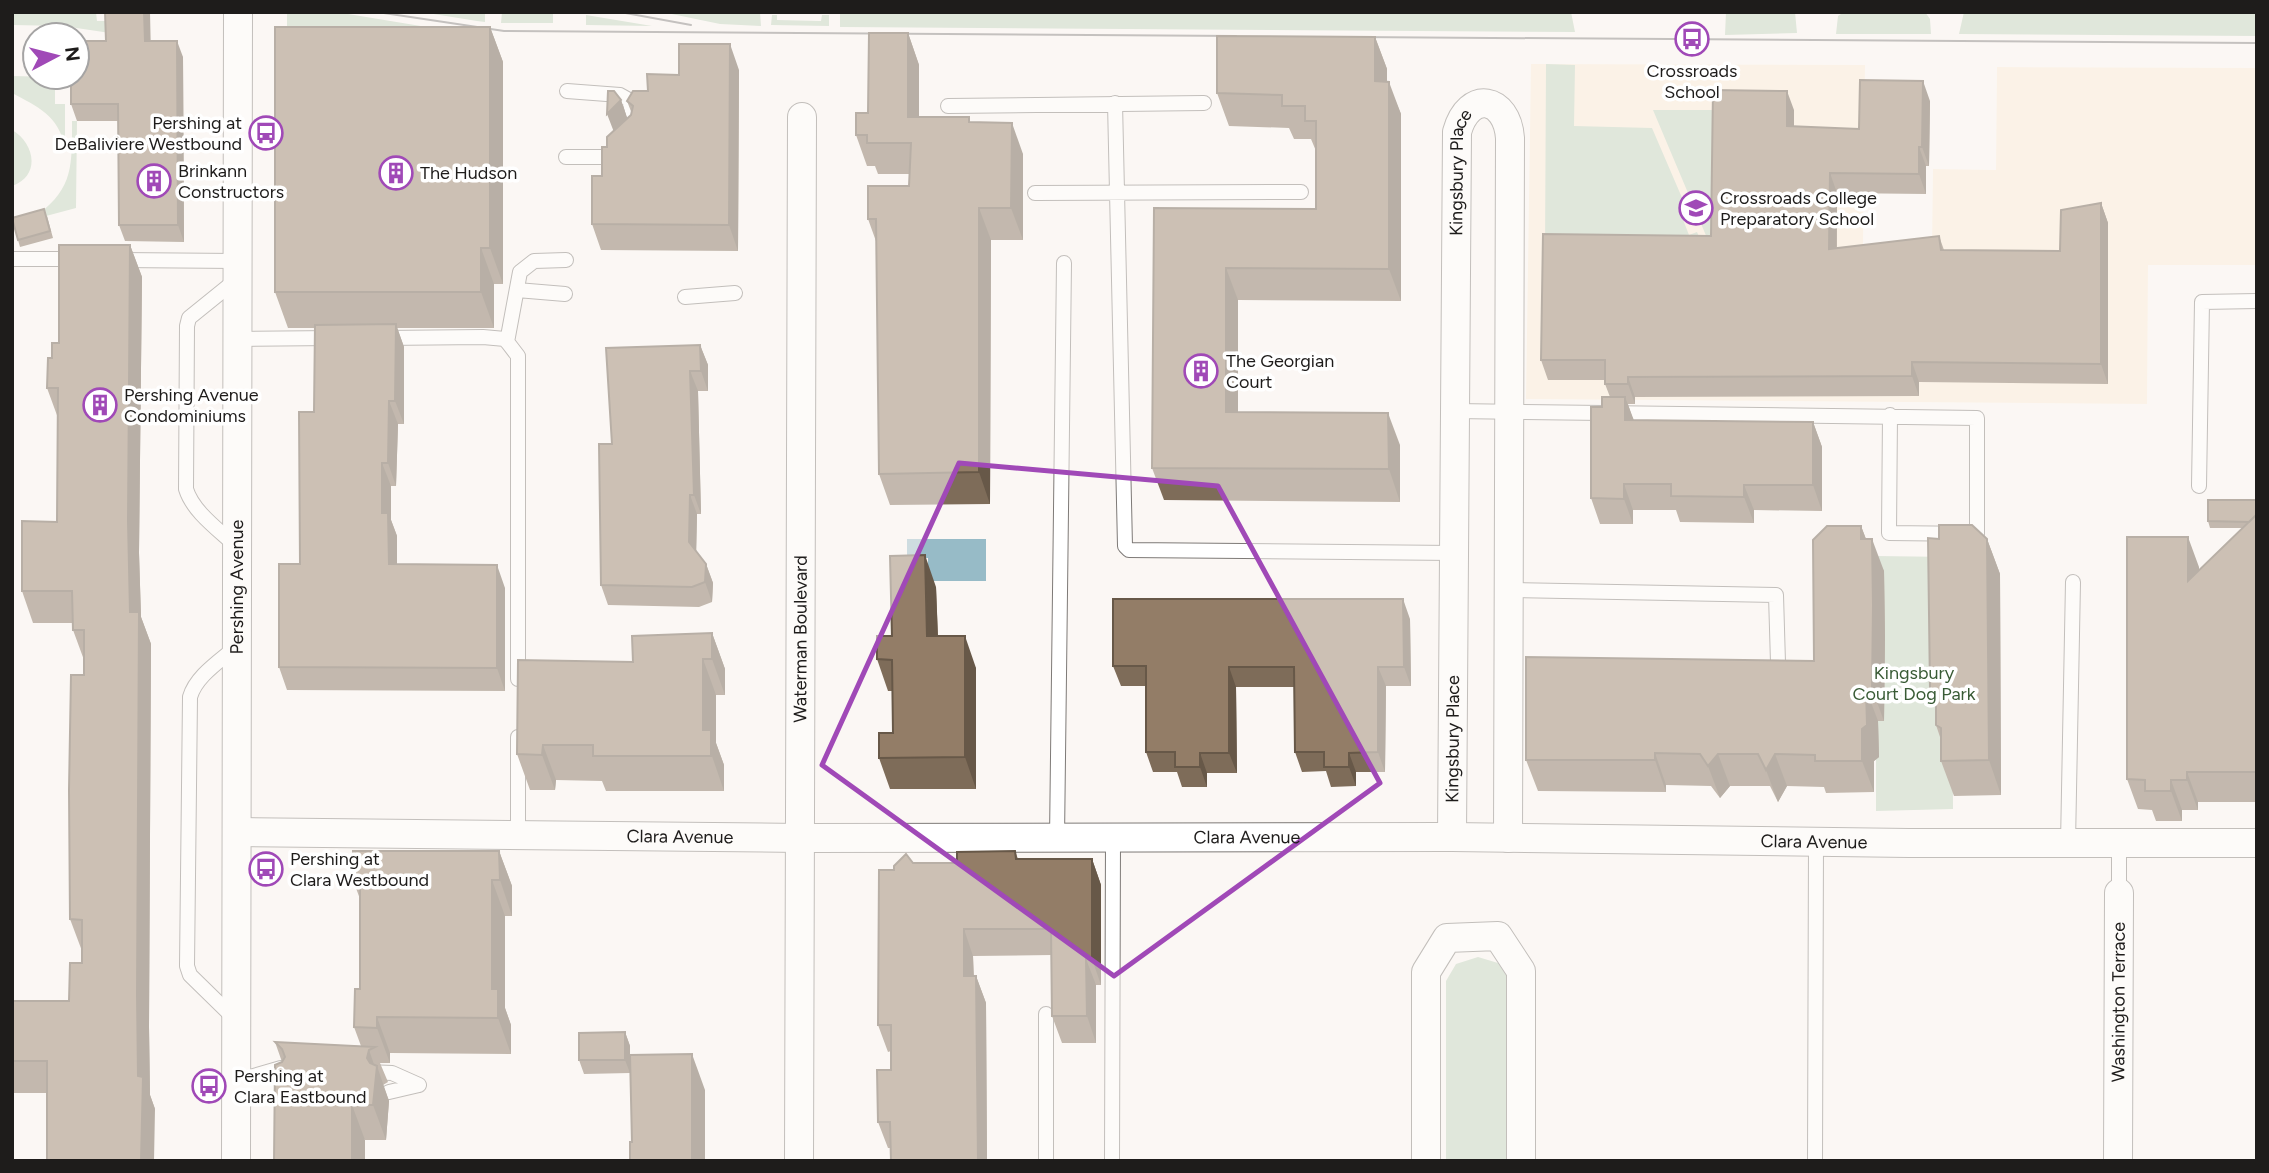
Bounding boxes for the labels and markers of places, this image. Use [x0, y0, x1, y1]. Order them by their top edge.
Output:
bus stop icon: Crossroads School [1673, 20, 1711, 58]
place label: Crossroads School [1647, 60, 1737, 103]
place label: Pershing at DeBaliviere Westbound [55, 112, 242, 155]
bus stop icon: Pershing at DeBaliviere Westbound [247, 114, 285, 152]
building icon: The Hudson [377, 154, 415, 192]
place label: Brinkann Constructors [178, 160, 284, 203]
building icon: Brinkann Constructors [135, 162, 173, 200]
place label: The Hudson [420, 162, 517, 184]
place label: Crossroads College Preparatory School [1720, 187, 1877, 230]
school or university icon: Crossroads College Preparatory School [1677, 189, 1715, 227]
place label: The Georgian Court [1226, 350, 1334, 393]
building icon: The Georgian Court [1182, 352, 1220, 390]
place label: Pershing Avenue Condominiums [124, 384, 259, 427]
building icon: Pershing Avenue Condominiums [81, 386, 119, 424]
place label: Pershing at Clara Westbound [290, 848, 429, 891]
bus stop icon: Pershing at Clara Westbound [247, 850, 285, 888]
place label: Pershing at Clara Eastbound [234, 1065, 366, 1108]
bus stop icon: Pershing at Clara Eastbound [190, 1067, 228, 1105]

